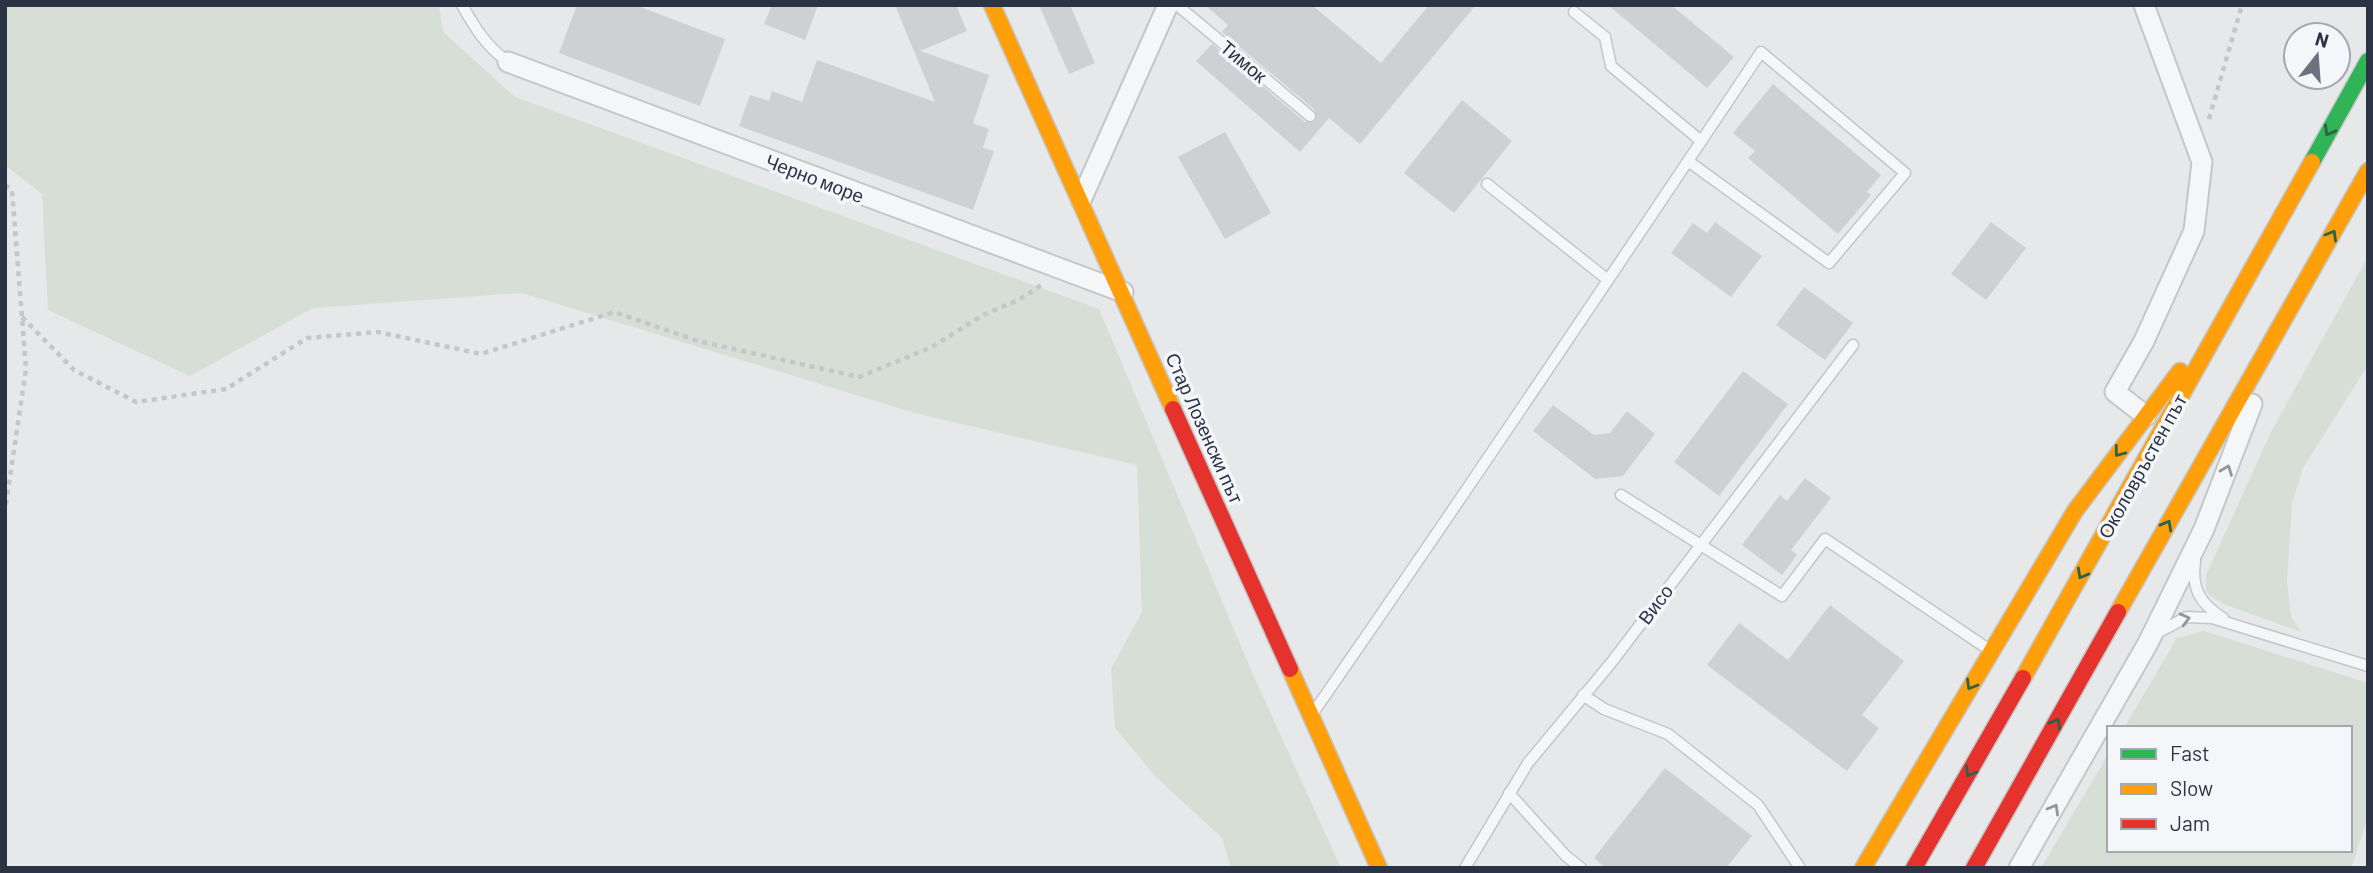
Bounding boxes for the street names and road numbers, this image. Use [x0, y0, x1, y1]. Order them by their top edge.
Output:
street label: Тимок [1216, 35, 1272, 87]
street label: Черно море [763, 149, 867, 207]
street label: Стар Лозенски път [1161, 349, 1249, 507]
street label: Околовръстен път [2093, 390, 2191, 542]
street label: Висо [1633, 580, 1677, 628]

